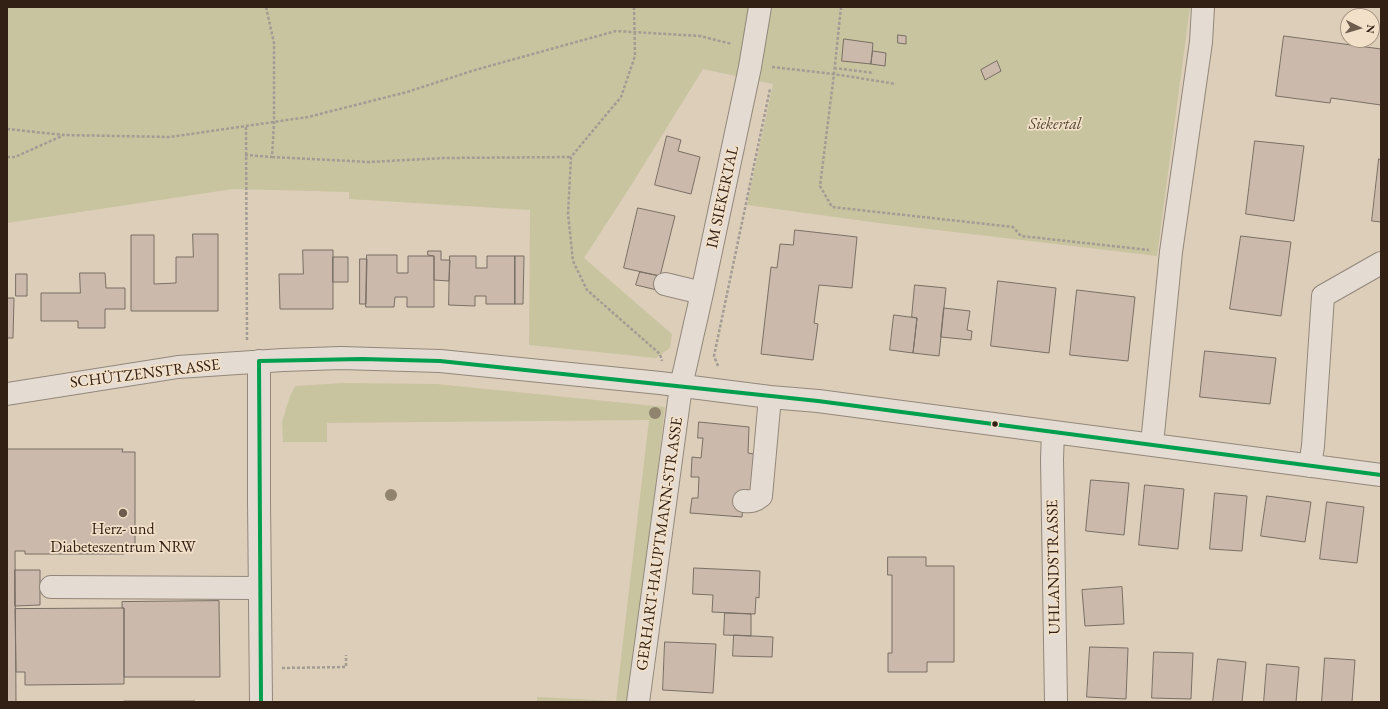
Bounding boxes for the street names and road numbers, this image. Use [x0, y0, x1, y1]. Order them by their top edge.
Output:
street label: IM SIEKERTAL [703, 144, 743, 250]
street label: SCHÜTZENSTRASSE [69, 355, 221, 393]
street label: GERHART-HAUPTMANN-STRASSE [633, 416, 687, 672]
street label: UHLANDSTRASSE [1043, 499, 1065, 635]

